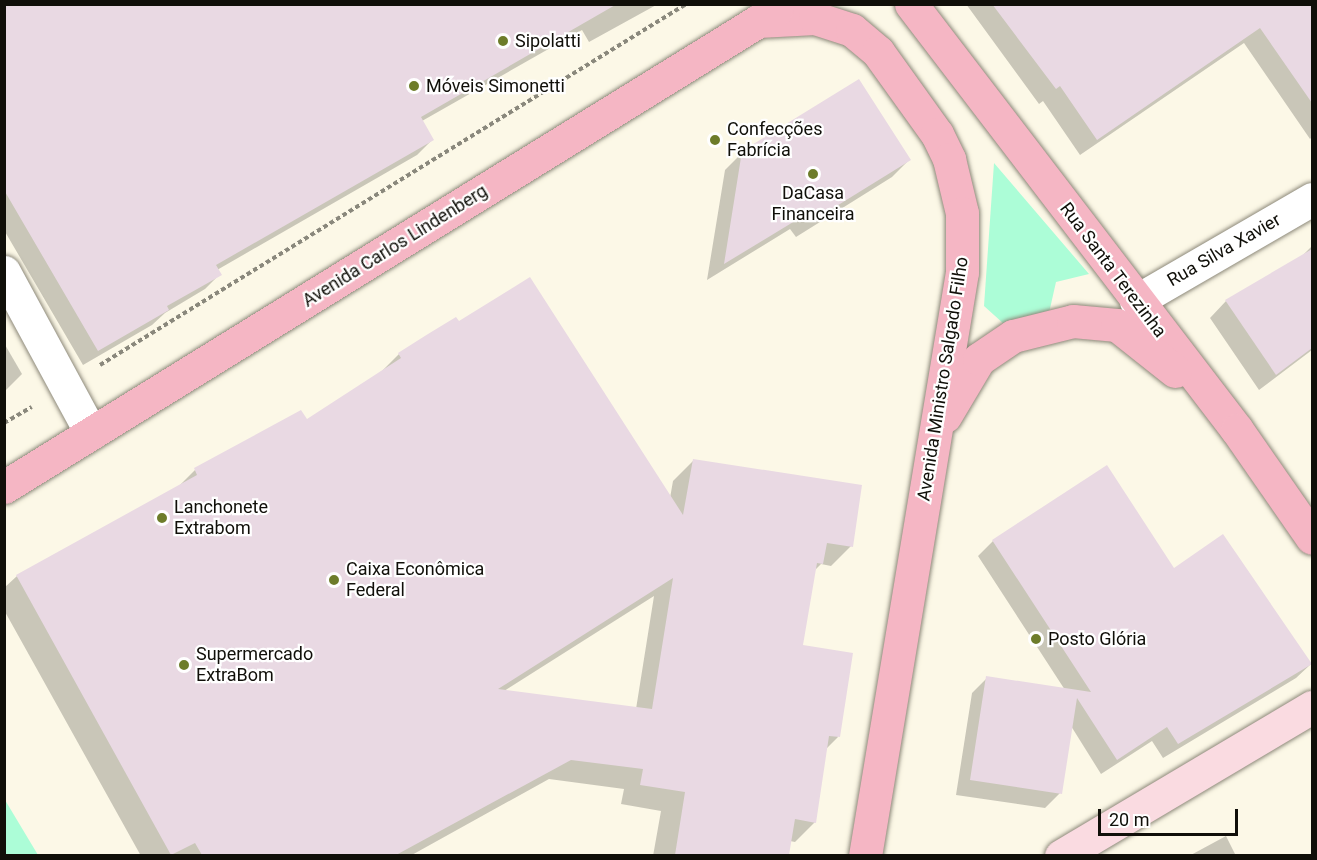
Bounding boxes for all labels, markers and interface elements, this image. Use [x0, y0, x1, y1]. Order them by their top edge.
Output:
place label: Sipolatti [515, 30, 581, 52]
marker: Sipolatti [496, 34, 510, 48]
place label: Móveis Simonetti [426, 75, 565, 97]
marker: Móveis Simonetti [407, 79, 421, 93]
place label: Confecções Fabrícia [727, 119, 822, 162]
marker: Confecções Fabrícia [708, 133, 722, 147]
marker: DaCasa Financeira [806, 167, 820, 181]
street label: Avenida Carlos Lindenberg [299, 180, 491, 312]
place label: DaCasa Financeira [772, 183, 854, 226]
street label: Rua Santa Terezinha [1055, 198, 1171, 342]
street label: Rua Silva Xavier [1164, 209, 1284, 291]
street label: Avenida Ministro Salgado Filho [913, 255, 973, 503]
place label: Lanchonete Extrabom [174, 497, 268, 540]
marker: Lanchonete Extrabom [155, 511, 169, 525]
place label: Caixa Econômica Federal [346, 559, 484, 602]
marker: Caixa Econômica Federal [327, 573, 341, 587]
place label: Posto Glória [1048, 628, 1146, 650]
marker: Posto Glória [1029, 632, 1043, 646]
place label: Supermercado ExtraBom [196, 644, 313, 686]
marker: Supermercado ExtraBom [177, 658, 191, 672]
scale bar [1101, 797, 1240, 835]
text: 20 m [1109, 809, 1149, 830]

